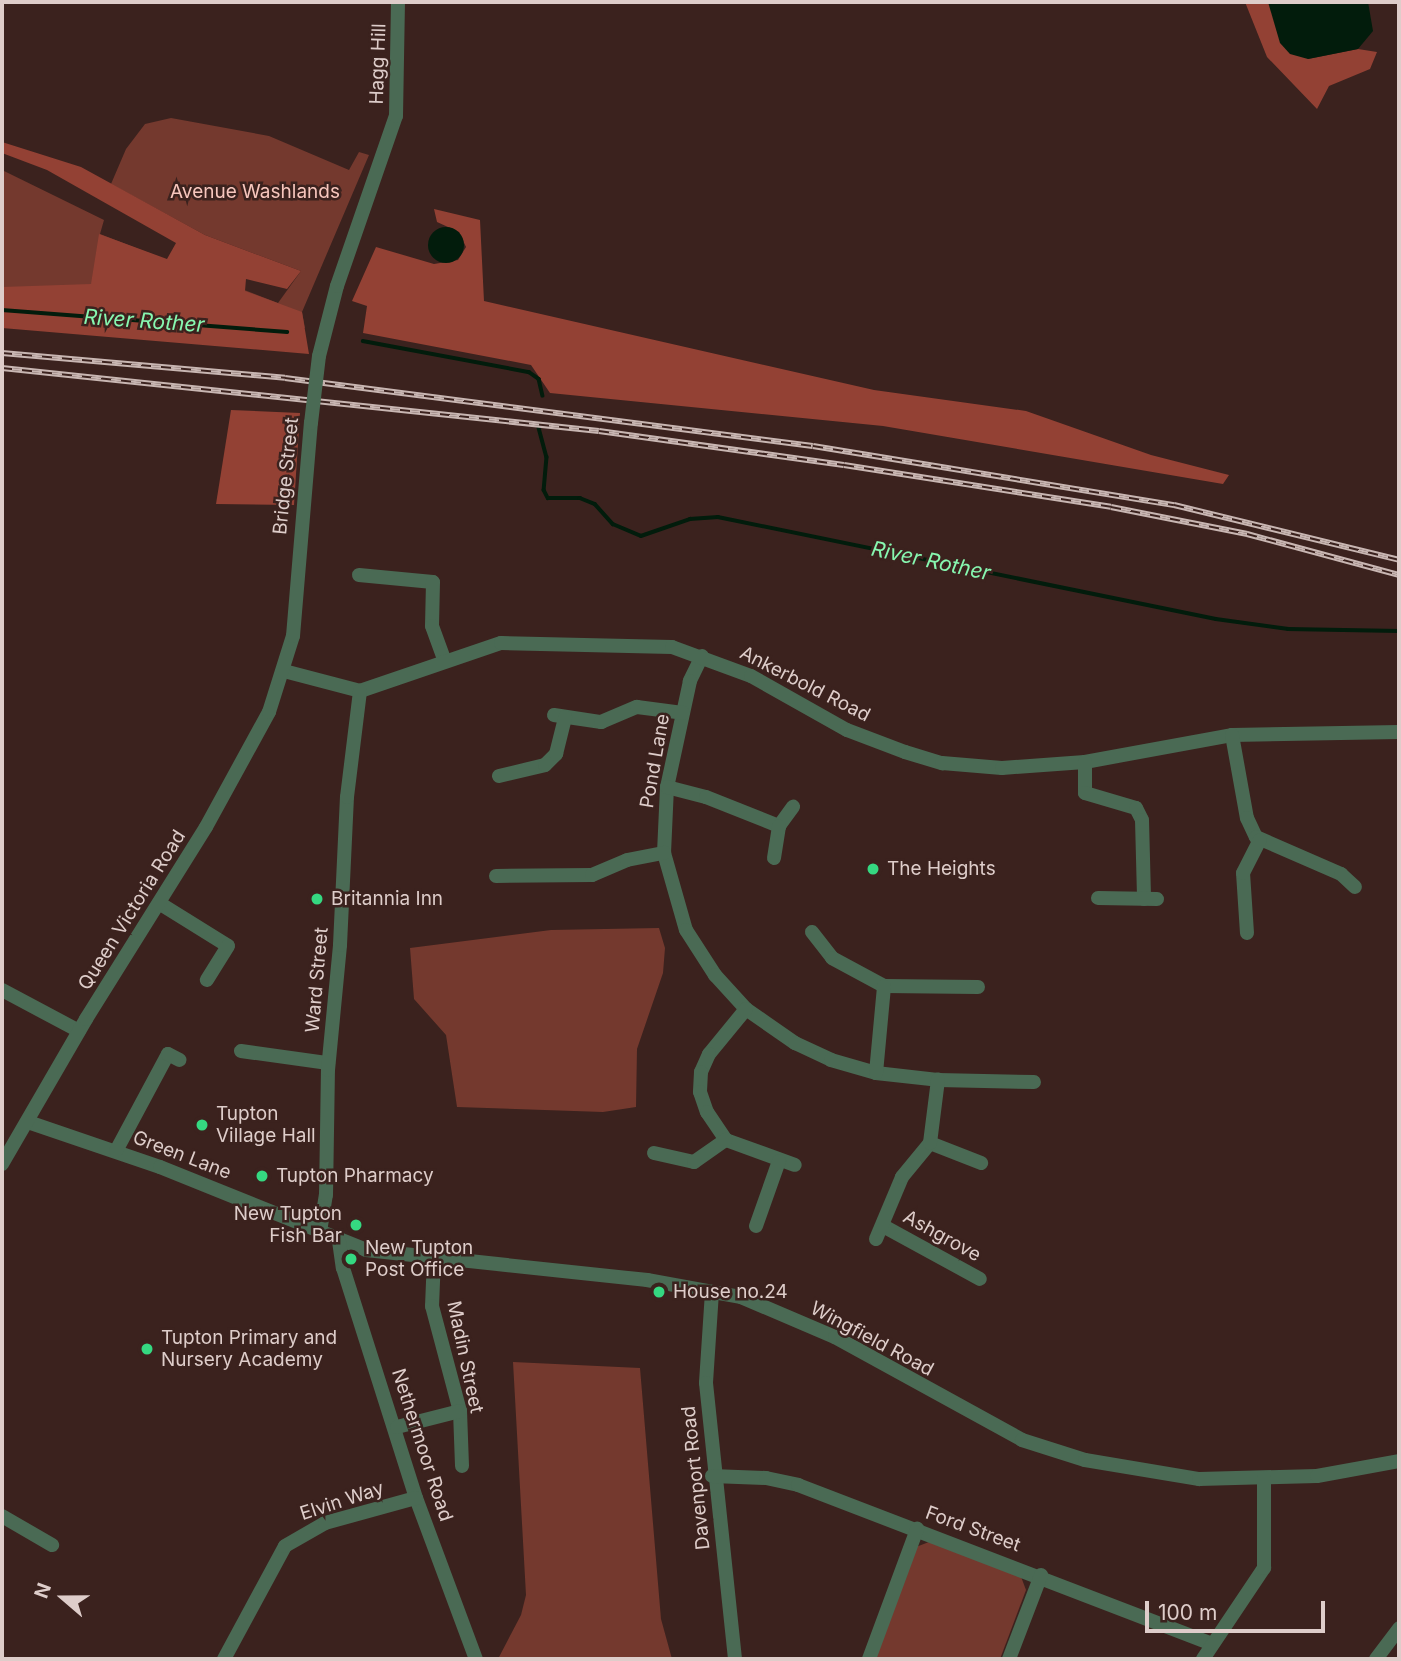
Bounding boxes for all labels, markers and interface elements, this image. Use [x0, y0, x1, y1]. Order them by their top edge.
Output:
street label: Hagg Hill [365, 23, 391, 105]
park label: Avenue Washlands [170, 181, 340, 203]
water label: River Rother [83, 304, 205, 338]
street label: Bridge Street [269, 416, 303, 536]
water label: River Rother [869, 536, 993, 586]
street label: Ankerbold Road [736, 641, 874, 727]
street label: Pond Lane [635, 712, 675, 810]
street label: Queen Victoria Road [73, 826, 191, 994]
place label: The Heights [887, 858, 996, 880]
marker: The Heights [865, 861, 881, 877]
place label: Britannia Inn [331, 888, 443, 910]
marker: Britannia Inn [309, 891, 325, 907]
street label: Ward Street [301, 926, 333, 1034]
place label: Tupton Village Hall [216, 1103, 316, 1147]
marker: Tupton Village Hall [194, 1117, 210, 1133]
street label: Green Lane [130, 1126, 234, 1184]
place label: Tupton Pharmacy [276, 1165, 434, 1187]
marker: Tupton Pharmacy [254, 1168, 270, 1184]
place label: New Tupton Fish Bar [234, 1203, 342, 1247]
street label: Ashgrove [899, 1205, 985, 1267]
marker: New Tupton Fish Bar [348, 1217, 364, 1233]
place label: New Tupton Post Office [365, 1237, 473, 1281]
marker: New Tupton Post Office [343, 1251, 359, 1267]
place label: House no.24 [673, 1281, 788, 1303]
marker: House no.24 [651, 1284, 667, 1300]
street label: Wingfield Road [806, 1297, 938, 1381]
street label: Madin Street [442, 1299, 488, 1415]
place label: Tupton Primary and Nursery Academy [161, 1327, 337, 1371]
marker: Tupton Primary and Nursery Academy [139, 1341, 155, 1357]
street label: Nethermoor Road [387, 1366, 457, 1524]
street label: Davenport Road [677, 1405, 715, 1551]
street label: Elvin Way [297, 1477, 387, 1525]
street label: Ford Street [922, 1501, 1024, 1557]
north arrow [28, 1563, 98, 1633]
text: N [30, 1580, 56, 1601]
scale bar [1149, 1588, 1329, 1632]
text: 100 m [1158, 1600, 1217, 1625]

